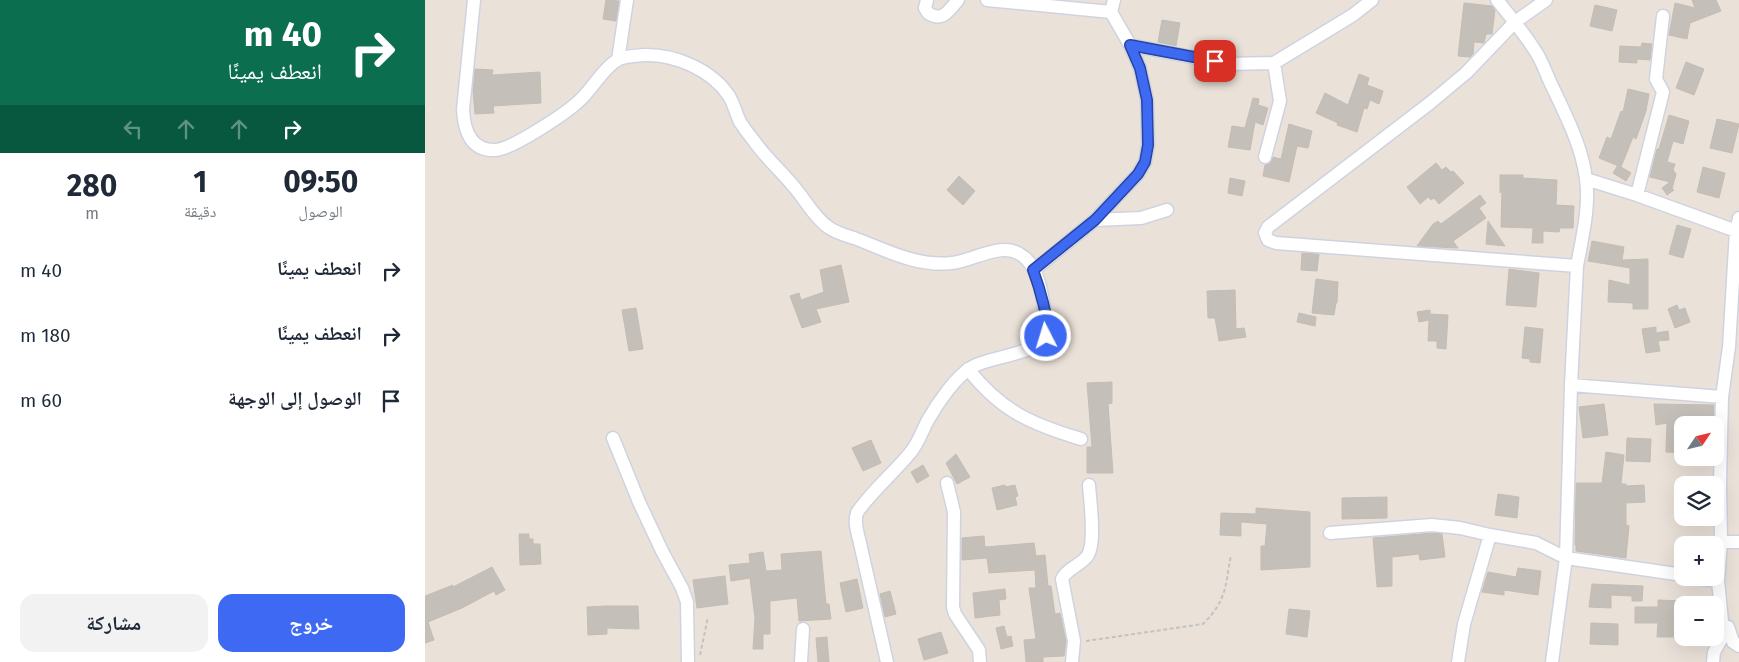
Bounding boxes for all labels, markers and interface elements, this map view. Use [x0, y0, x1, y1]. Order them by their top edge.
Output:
text: 40 m [244, 13, 322, 55]
icon: right [340, 20, 405, 85]
pin [1194, 40, 1236, 82]
icon: arrive [1201, 47, 1229, 75]
text: انعطف يمينًا [227, 58, 322, 85]
icon: left [119, 115, 147, 143]
icon: ahead [172, 115, 200, 143]
icon: ahead [225, 115, 253, 143]
icon: right [278, 115, 306, 143]
text: 1 [193, 164, 207, 200]
text: 09:50 [283, 164, 358, 200]
text: 280 [67, 168, 117, 204]
text: دقيقة [184, 202, 216, 221]
text: الوصول [299, 202, 343, 221]
text: m [85, 204, 99, 223]
text: انعطف يمينًا [277, 257, 362, 280]
icon: right [377, 257, 405, 285]
text: 40 m [20, 259, 62, 282]
position arrow [1019, 309, 1071, 361]
text: انعطف يمينًا [277, 322, 362, 345]
icon: right [377, 322, 405, 350]
text: 180 m [20, 324, 71, 347]
text: الوصول إلى الوجهة [228, 387, 362, 410]
icon: arrive [377, 387, 405, 415]
text: 60 m [20, 389, 62, 412]
north arrow [1674, 416, 1724, 466]
map controls [1674, 416, 1724, 646]
button: layers [1674, 476, 1724, 526]
button: + [1674, 536, 1724, 586]
button: مشاركة [20, 594, 208, 652]
button: خروج [218, 594, 405, 652]
button: − [1674, 596, 1724, 646]

